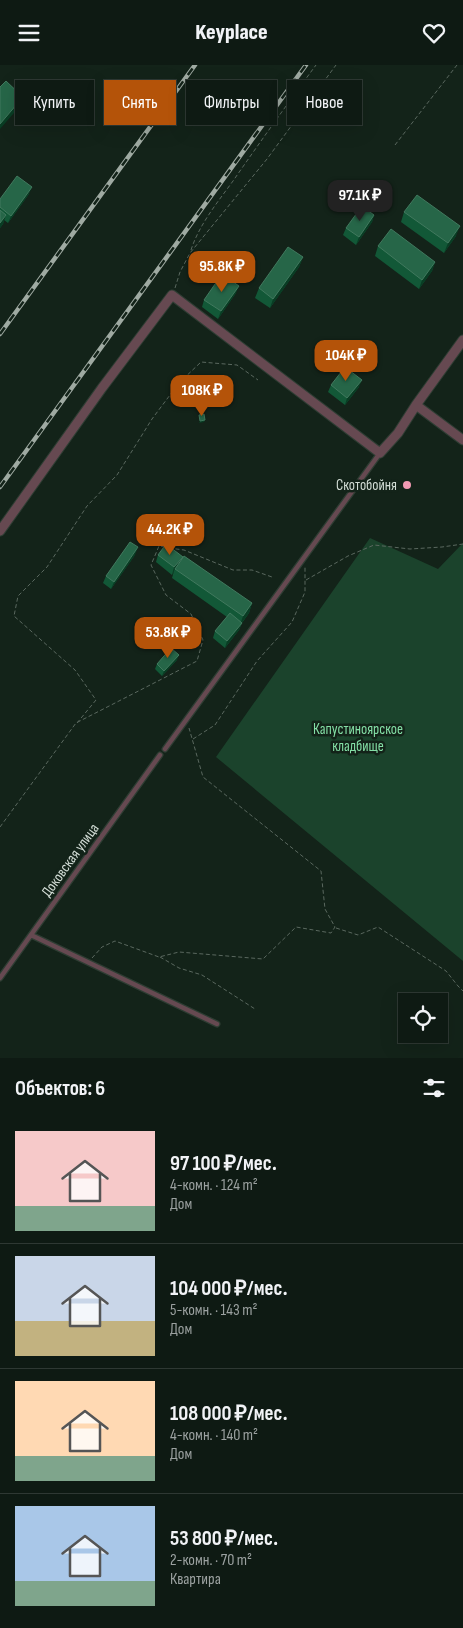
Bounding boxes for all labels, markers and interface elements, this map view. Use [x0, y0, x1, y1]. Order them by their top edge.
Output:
icon: menu [15, 19, 43, 47]
text: Keyplace [195, 19, 268, 46]
icon: heart [420, 19, 448, 47]
chip: Купить [15, 80, 94, 125]
chip: Снять [104, 80, 176, 125]
chip: Фильтры [186, 80, 277, 125]
chip: Новое [287, 80, 362, 125]
pin: 97.1K ₽ [314, 179, 406, 222]
text: 97.1K ₽ [339, 186, 381, 205]
pin: 95.8K ₽ [176, 251, 268, 293]
text: 95.8K ₽ [199, 257, 245, 276]
pin: 104K ₽ [305, 339, 387, 382]
text: 104K ₽ [325, 346, 367, 365]
pin: 108K ₽ [161, 375, 243, 417]
text: 108K ₽ [181, 381, 223, 400]
place label: Скотобойня [336, 476, 397, 495]
marker: Скотобойня [401, 479, 413, 491]
pin: 44.2K ₽ [124, 513, 216, 556]
text: 44.2K ₽ [147, 520, 193, 539]
pin: 53.8K ₽ [122, 617, 214, 659]
text: 53.8K ₽ [145, 623, 191, 642]
park label: Капустиноярское кладбище [313, 720, 403, 756]
street label: Доковская улица [37, 820, 104, 901]
map controls [398, 993, 448, 1043]
button: locate [398, 993, 448, 1043]
icon: filters [420, 1074, 448, 1102]
text: Объектов: 6 [15, 1076, 105, 1101]
icon: home [55, 1151, 115, 1211]
text: 97 100 ₽/мес. [170, 1151, 277, 1176]
text: 4-комн. · 124 m² [170, 1176, 258, 1195]
text: Дом [170, 1195, 192, 1214]
icon: home [55, 1276, 115, 1336]
text: 104 000 ₽/мес. [170, 1276, 287, 1301]
text: 5-комн. · 143 m² [170, 1301, 257, 1320]
text: Дом [170, 1320, 192, 1339]
icon: home [55, 1401, 115, 1461]
text: 108 000 ₽/мес. [170, 1401, 288, 1426]
text: 4-комн. · 140 m² [170, 1426, 258, 1445]
text: Дом [170, 1445, 192, 1464]
icon: home [55, 1526, 115, 1586]
text: 53 800 ₽/мес. [170, 1526, 278, 1551]
text: 2-комн. · 70 m² [170, 1551, 252, 1570]
text: Квартира [170, 1570, 221, 1589]

